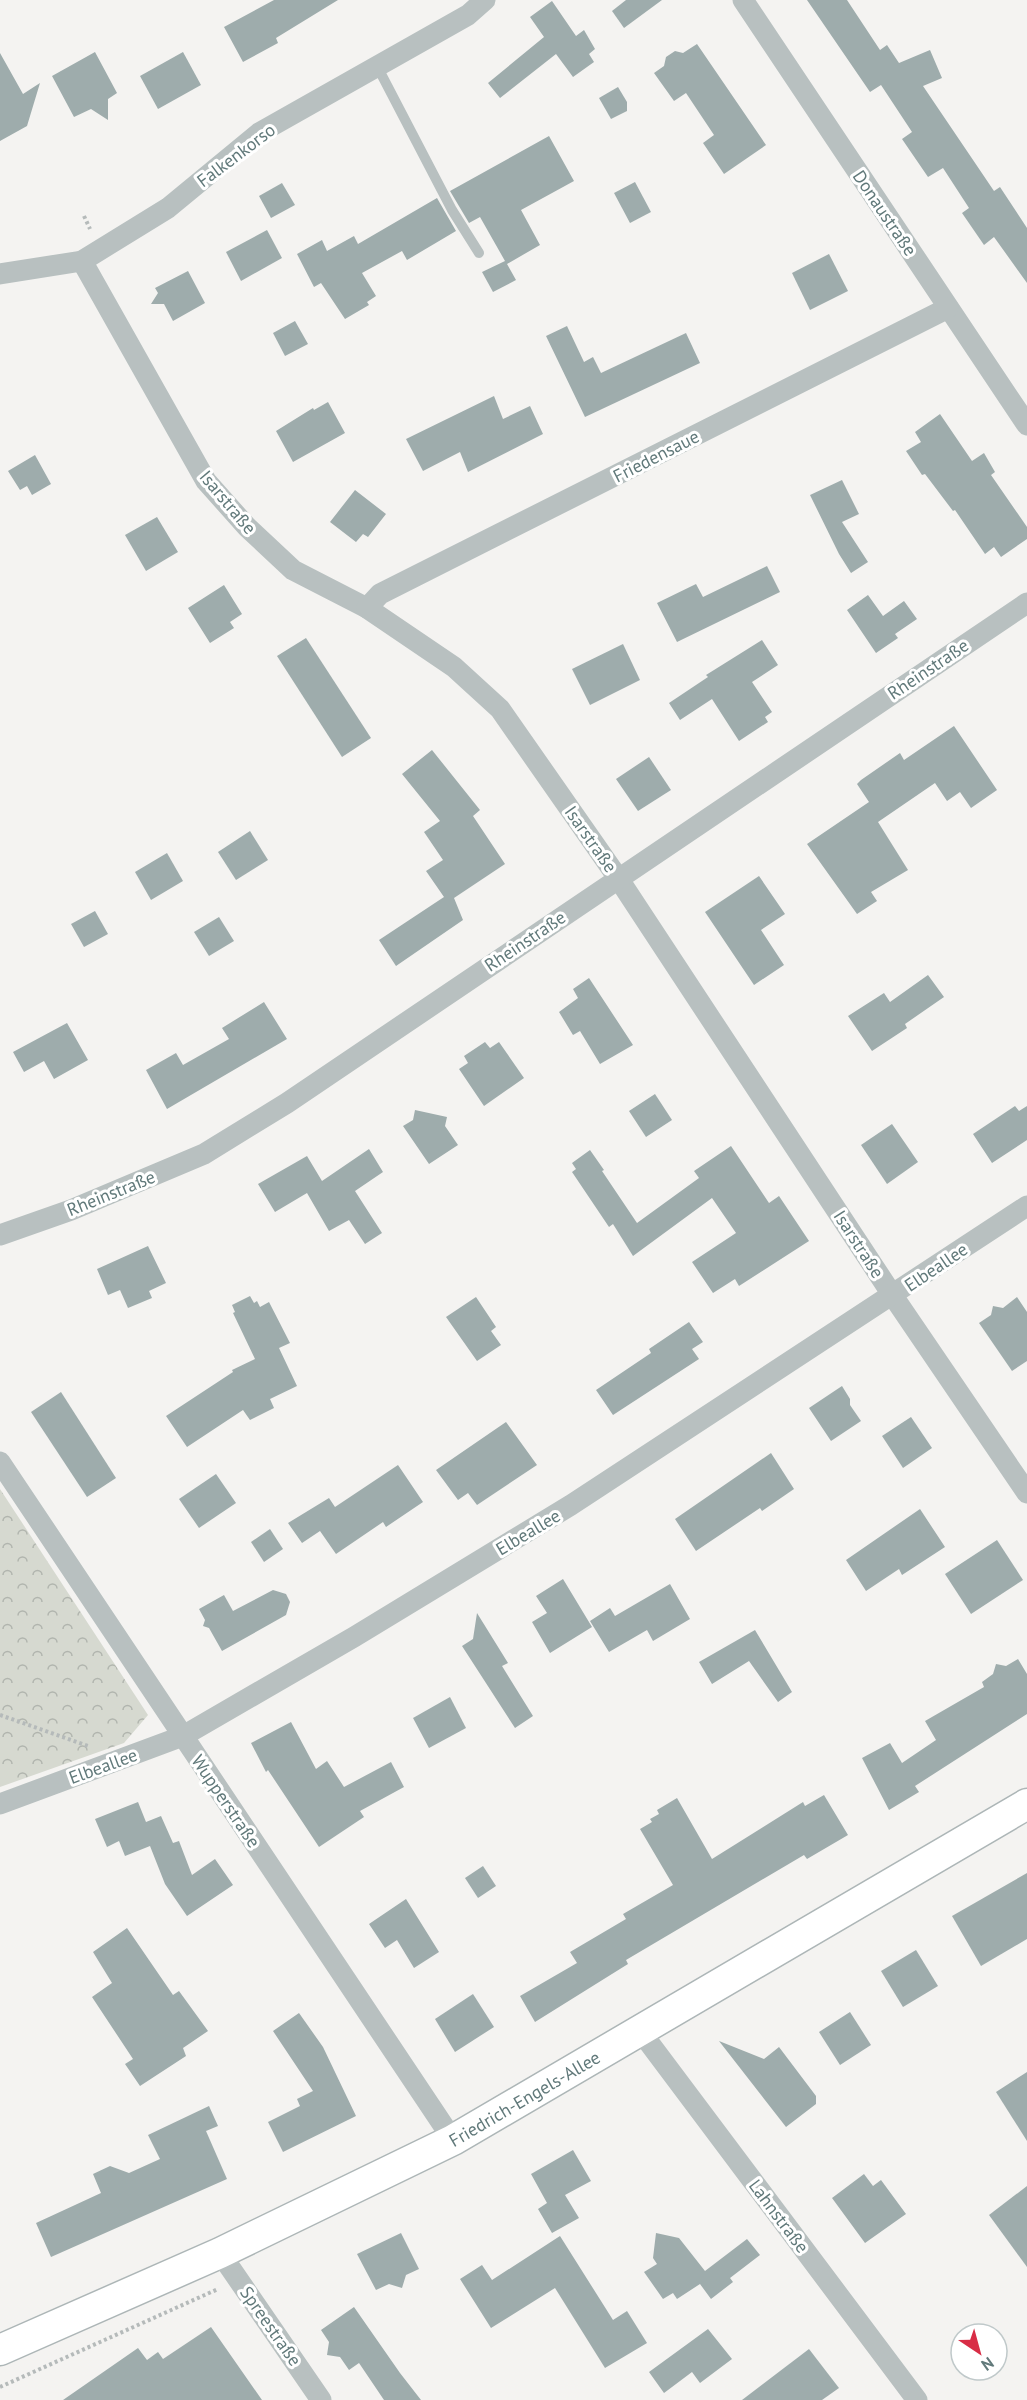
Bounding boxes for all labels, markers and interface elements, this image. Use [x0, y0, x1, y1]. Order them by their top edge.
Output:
street label: Falkenkorso [192, 118, 280, 192]
street label: Donaustraße [848, 166, 922, 260]
street label: Friedensaue [609, 425, 703, 487]
street label: Isarstraße [195, 465, 261, 539]
street label: Rheinstraße [883, 633, 973, 705]
street label: Isarstraße [560, 801, 622, 877]
street label: Rheinstraße [480, 905, 570, 977]
street label: Rheinstraße [64, 1165, 158, 1221]
street label: Isarstraße [829, 1206, 889, 1282]
street label: Elbeallee [900, 1238, 972, 1296]
street label: Elbeallee [492, 1504, 564, 1560]
street label: Elbeallee [66, 1743, 140, 1789]
street label: Wupperstraße [187, 1750, 265, 1852]
street label: Friedrich-Engels-Allee [445, 2045, 604, 2151]
street label: Lahnstraße [744, 2175, 814, 2257]
street label: Spreestraße [235, 2282, 307, 2370]
north arrow [949, 2322, 1009, 2382]
text: N [978, 2353, 998, 2375]

